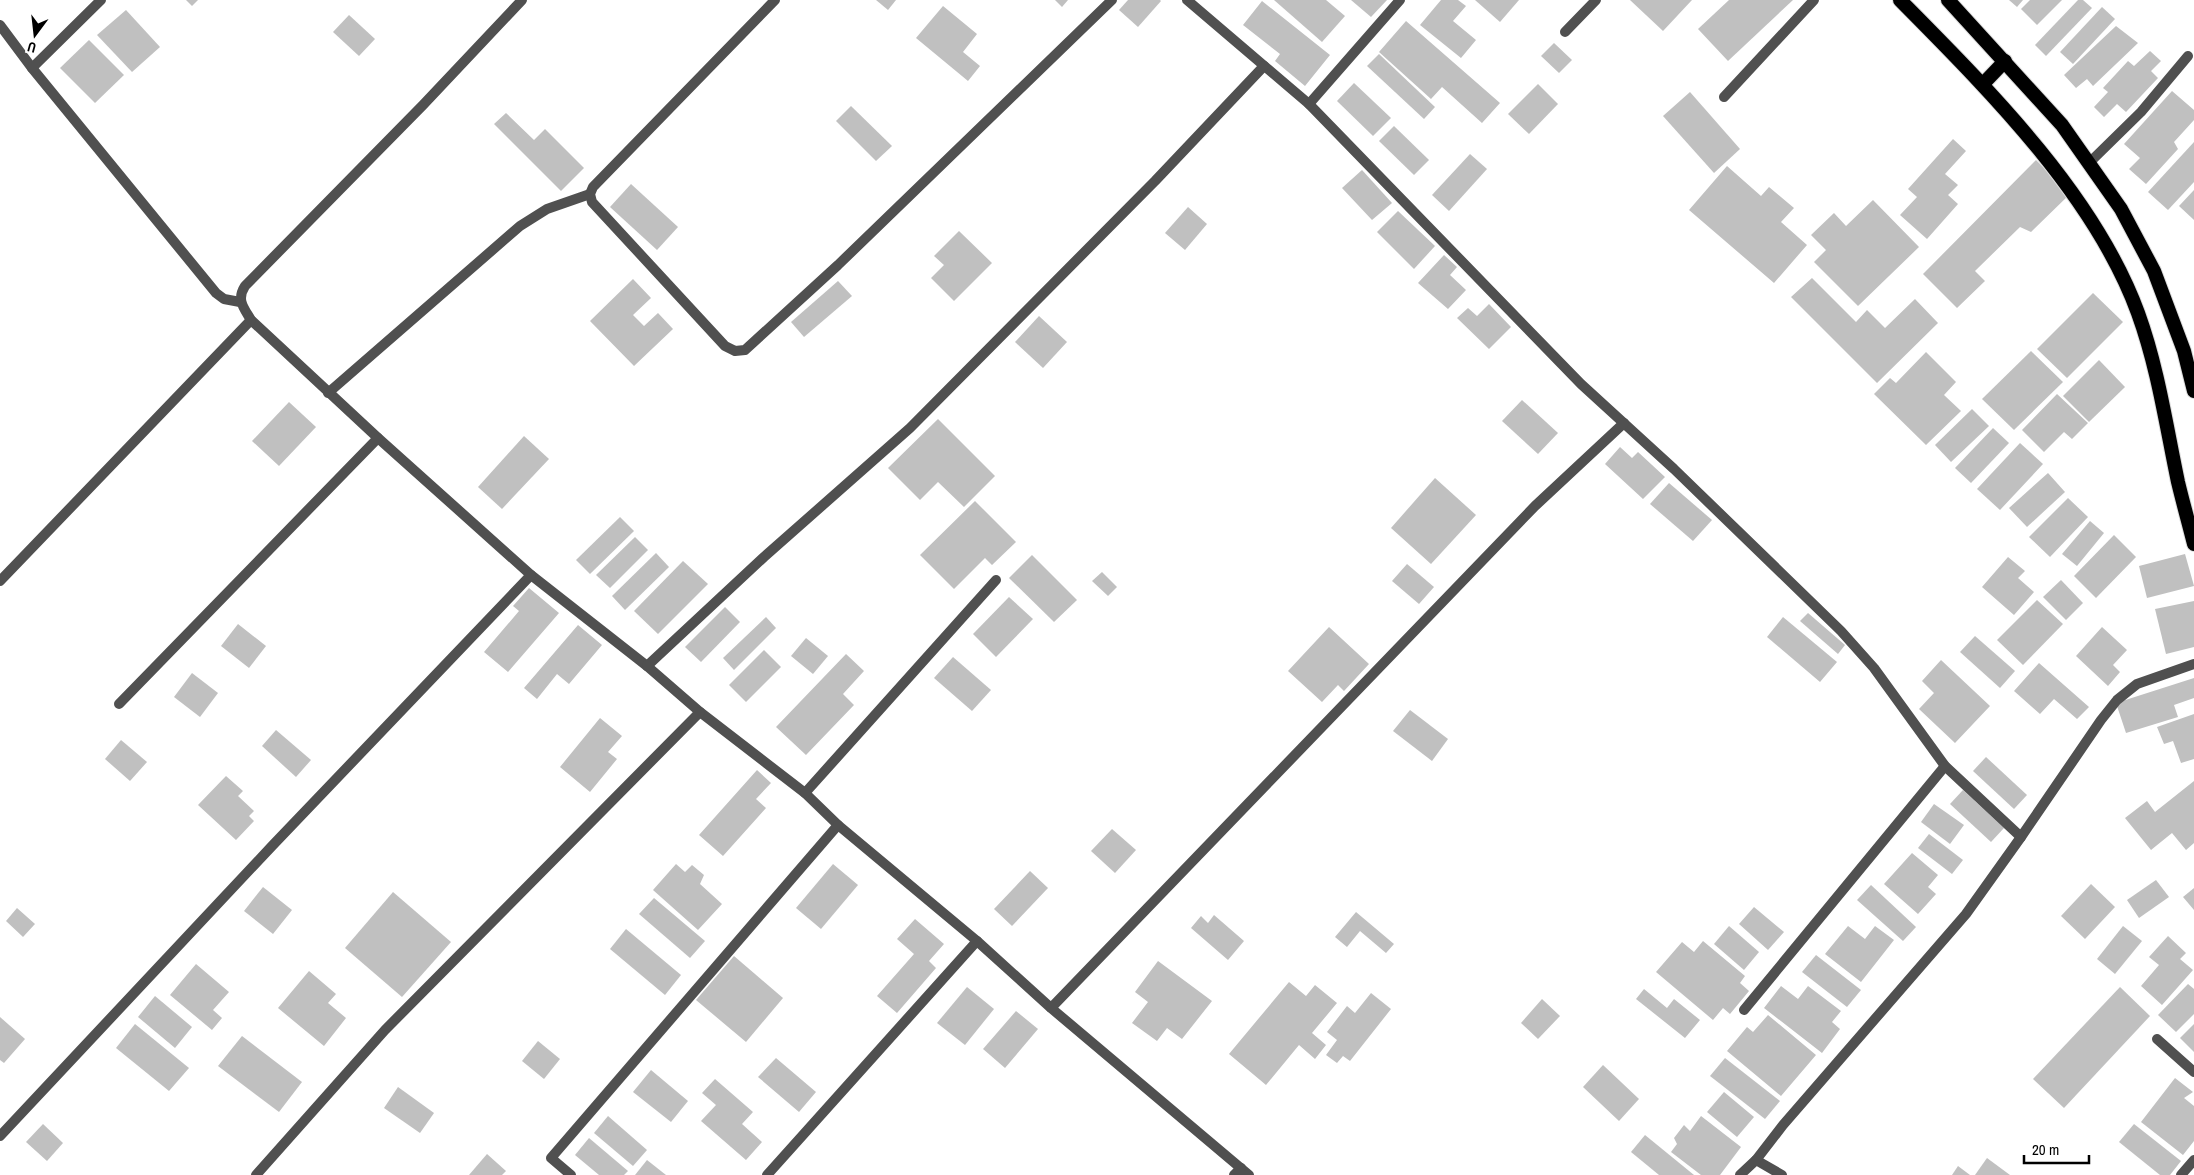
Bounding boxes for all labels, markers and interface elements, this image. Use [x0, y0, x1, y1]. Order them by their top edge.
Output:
north arrow [10, 10, 60, 60]
text: U [25, 38, 38, 57]
scale bar [2024, 1132, 2089, 1164]
text: 20 m [2032, 1139, 2059, 1160]

